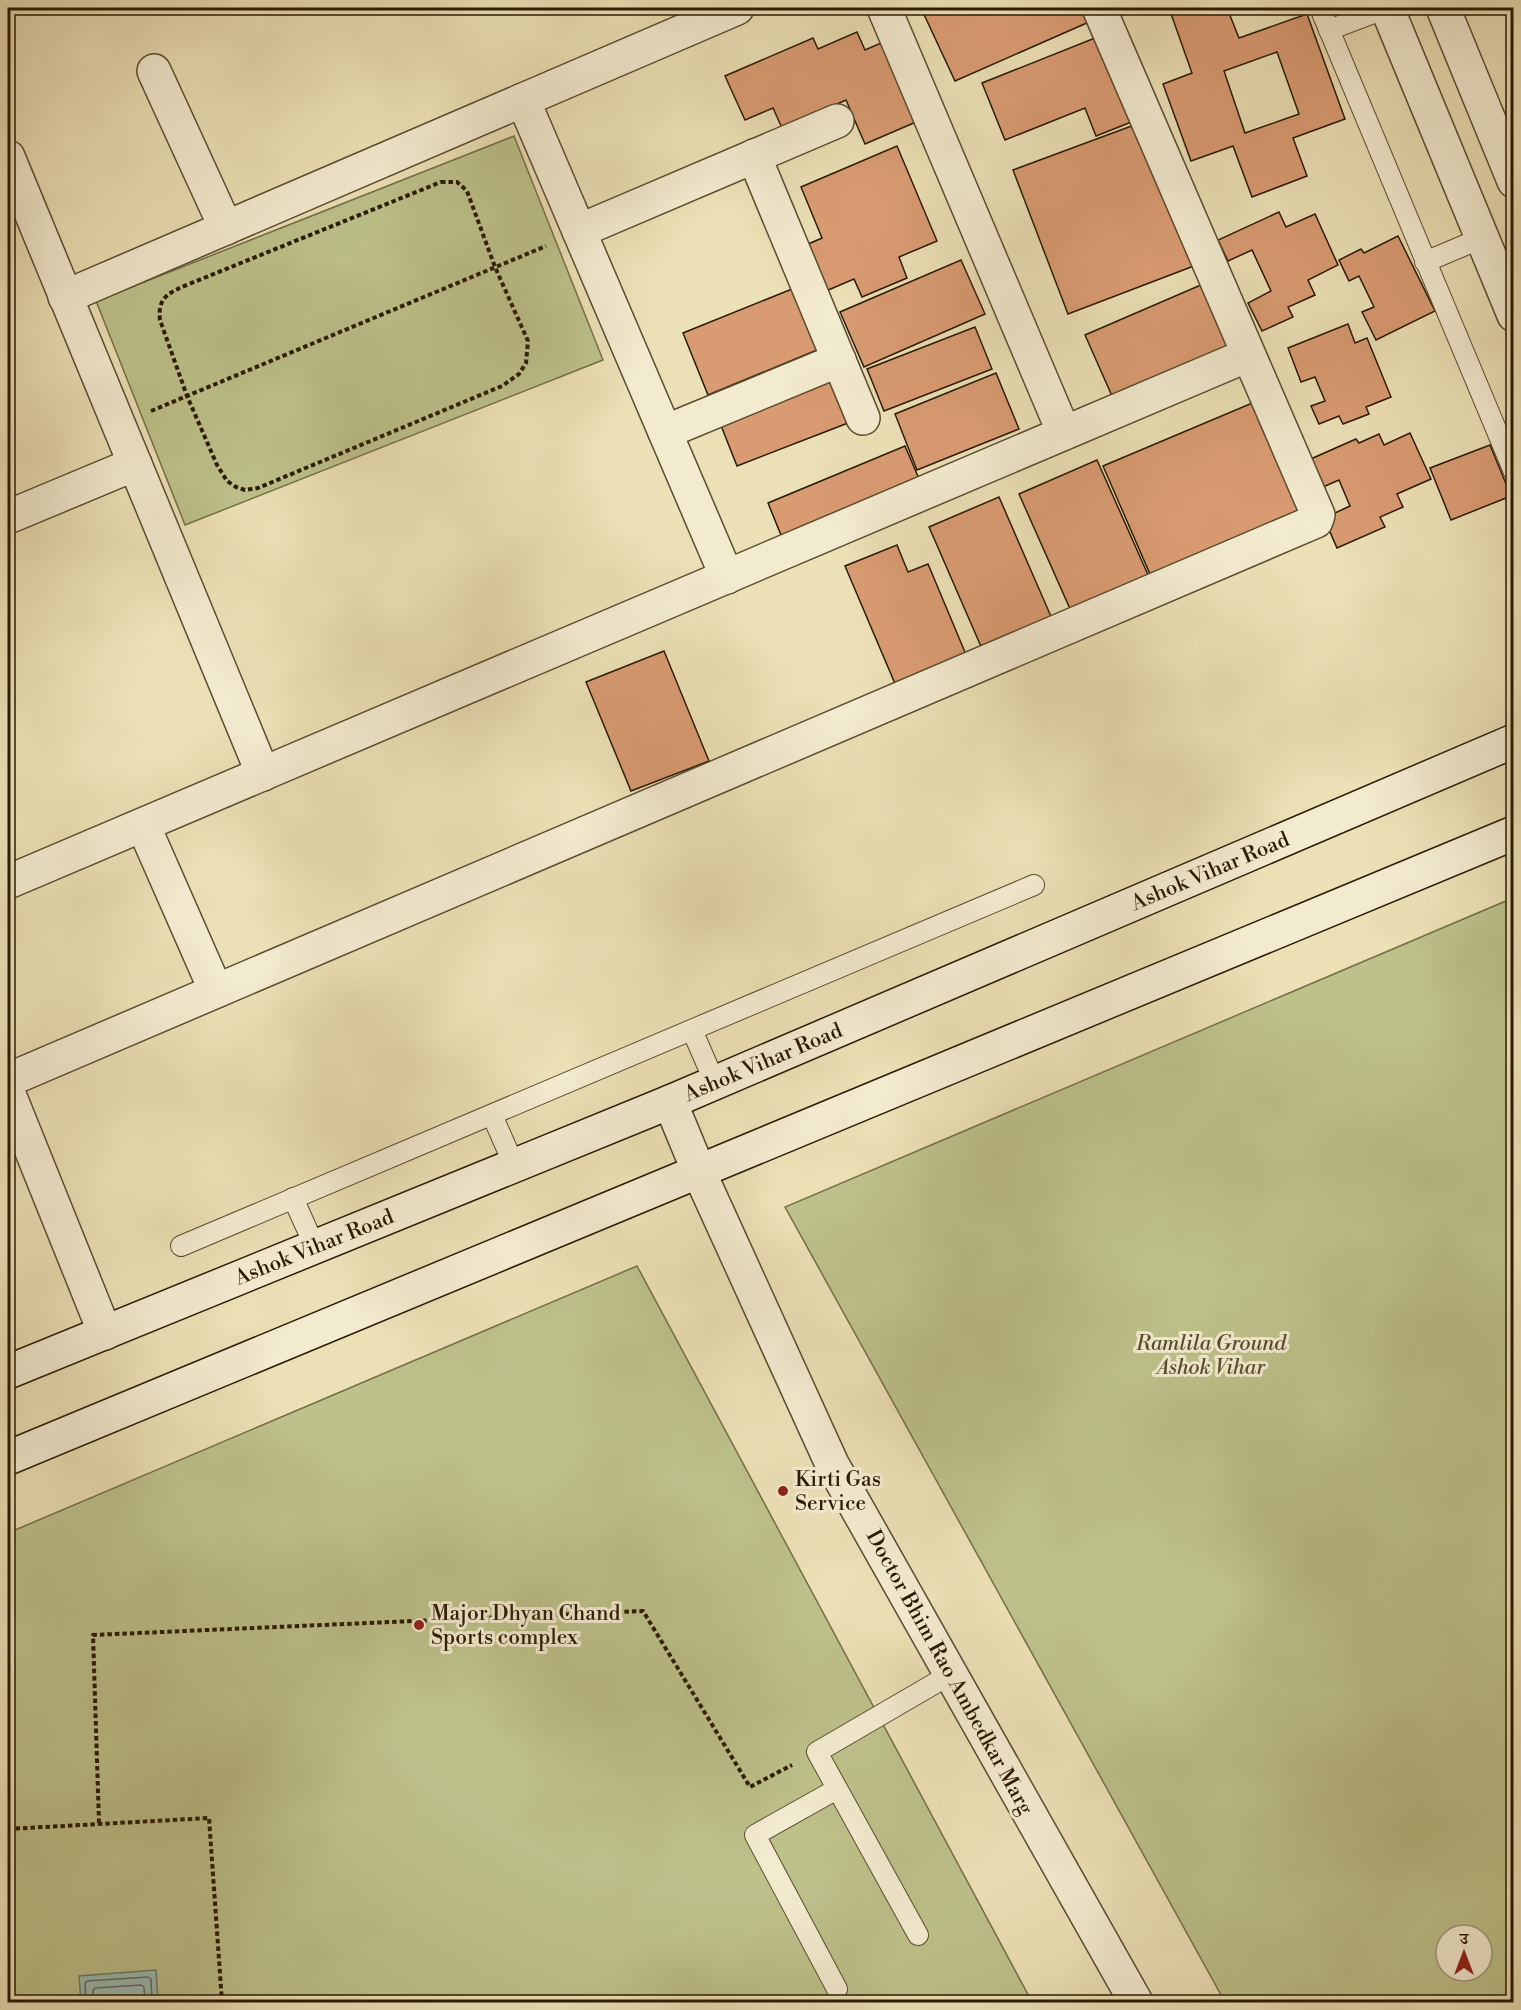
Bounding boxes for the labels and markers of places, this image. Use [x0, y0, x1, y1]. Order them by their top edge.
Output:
place label: Kirti Gas Service [795, 1467, 881, 1517]
marker: Kirti Gas Service [776, 1484, 790, 1498]
place label: Major Dhyan Chand Sports complex [431, 1601, 620, 1651]
marker: Major Dhyan Chand Sports complex [412, 1618, 426, 1632]

